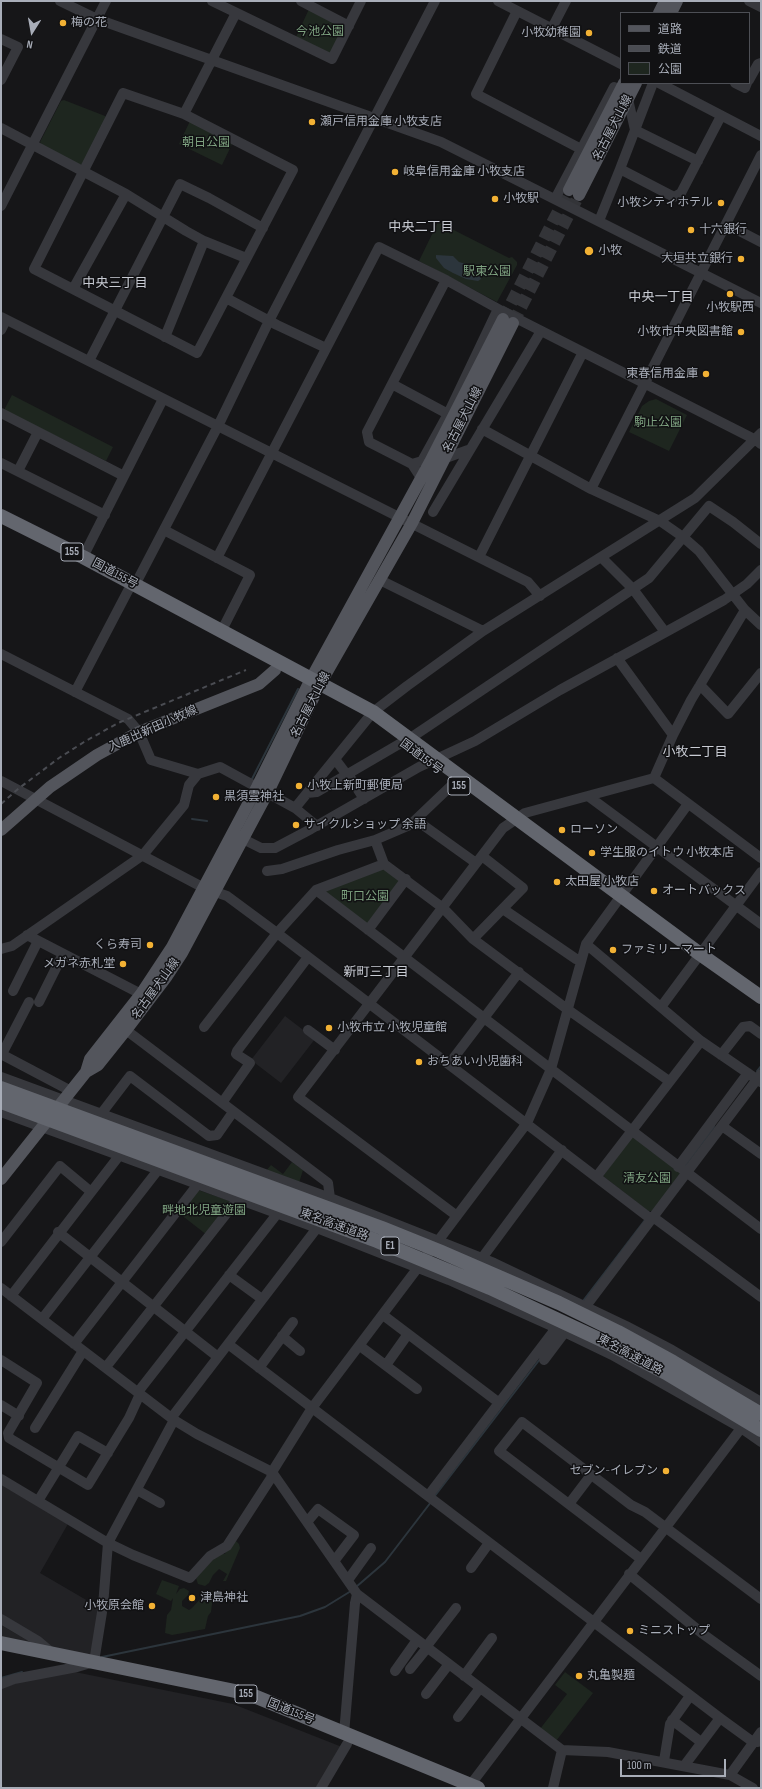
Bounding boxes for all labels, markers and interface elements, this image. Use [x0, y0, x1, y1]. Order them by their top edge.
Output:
north arrow [12, 12, 52, 52]
legend [620, 12, 750, 84]
place label: 梅の花 [71, 16, 107, 30]
marker: 梅の花 [58, 18, 68, 28]
text: 道路 [658, 22, 682, 37]
park label: 今池公園 [296, 25, 344, 39]
place label: 小牧幼稚園 [521, 26, 581, 40]
marker: 小牧幼稚園 [584, 28, 594, 38]
text: N [25, 37, 34, 51]
text: 鉄道 [658, 42, 682, 57]
text: 公園 [658, 62, 682, 77]
street label: 名古屋犬山線 [590, 93, 636, 163]
place label: 瀬戸信用金庫 小牧支店 [320, 115, 442, 129]
marker: 瀬戸信用金庫 小牧支店 [307, 117, 317, 127]
park label: 朝日公園 [182, 136, 230, 150]
place label: 岐阜信用金庫 小牧支店 [403, 165, 525, 179]
marker: 岐阜信用金庫 小牧支店 [390, 167, 400, 177]
place label: 小牧駅 [503, 192, 539, 206]
marker: 小牧駅 [490, 194, 500, 204]
place label: 小牧シティホテル [617, 196, 713, 210]
marker: 小牧シティホテル [716, 198, 726, 208]
district label: 中央二丁目 [389, 220, 453, 236]
place label: 十六銀行 [699, 223, 747, 237]
marker: 十六銀行 [686, 225, 696, 235]
place label: 小牧 [598, 244, 622, 258]
marker: 小牧 [583, 245, 595, 257]
place label: 大垣共立銀行 [661, 252, 733, 266]
marker: 大垣共立銀行 [736, 254, 746, 264]
park label: 駅東公園 [463, 265, 511, 279]
district label: 中央三丁目 [83, 276, 147, 292]
marker: 小牧駅西 [725, 289, 735, 299]
district label: 中央一丁目 [629, 290, 693, 306]
place label: 小牧駅西 [706, 301, 754, 315]
place label: 小牧市中央図書館 [637, 325, 733, 339]
marker: 小牧市中央図書館 [736, 327, 746, 337]
place label: 東春信用金庫 [626, 367, 698, 381]
marker: 東春信用金庫 [701, 369, 711, 379]
street label: 名古屋犬山線 [440, 385, 486, 455]
park label: 駒止公園 [634, 416, 682, 430]
road number: 155 [61, 543, 83, 561]
street label: 国道155号 [90, 556, 140, 592]
street label: 名古屋犬山線 [288, 670, 334, 740]
street label: 入鹿出新田小牧線 [106, 703, 200, 755]
street label: 国道155号 [397, 736, 445, 778]
district label: 小牧二丁目 [663, 745, 727, 761]
road number: 155 [448, 777, 470, 795]
place label: 小牧上新町郵便局 [307, 779, 403, 793]
marker: 小牧上新町郵便局 [294, 781, 304, 791]
place label: 黒須雲神社 [224, 790, 284, 804]
marker: 黒須雲神社 [211, 792, 221, 802]
place label: サイクルショップ 余語 [304, 818, 426, 832]
marker: サイクルショップ 余語 [291, 820, 301, 830]
place label: ローソン [570, 823, 618, 837]
marker: ローソン [557, 825, 567, 835]
place label: 学生服のイトウ 小牧本店 [600, 846, 734, 860]
marker: 学生服のイトウ 小牧本店 [587, 848, 597, 858]
place label: 太田屋 小牧店 [565, 875, 639, 889]
marker: 太田屋 小牧店 [552, 877, 562, 887]
place label: オートバックス [662, 884, 746, 898]
marker: オートバックス [649, 886, 659, 896]
park label: 町口公園 [341, 890, 389, 904]
place label: くら寿司 [94, 938, 142, 952]
marker: くら寿司 [145, 940, 155, 950]
place label: ファミリーマート [621, 943, 717, 957]
marker: ファミリーマート [608, 945, 618, 955]
street label: 名古屋犬山線 [129, 956, 183, 1022]
place label: メガネ赤札堂 [43, 957, 115, 971]
marker: メガネ赤札堂 [118, 959, 128, 969]
district label: 新町三丁目 [344, 965, 408, 981]
place label: 小牧市立 小牧児童館 [337, 1021, 447, 1035]
marker: 小牧市立 小牧児童館 [324, 1023, 334, 1033]
place label: おちあい小児歯科 [427, 1055, 523, 1069]
marker: おちあい小児歯科 [414, 1057, 424, 1067]
park label: 清友公園 [623, 1172, 671, 1186]
park label: 畔地北児童遊園 [162, 1204, 246, 1218]
street label: 東名高速道路 [298, 1206, 370, 1244]
road number: E1 [381, 1237, 399, 1255]
street label: 東名高速道路 [595, 1332, 665, 1378]
place label: セブン-イレブン [570, 1464, 658, 1478]
marker: セブン-イレブン [661, 1466, 671, 1476]
place label: 津島神社 [200, 1591, 248, 1605]
marker: 津島神社 [187, 1593, 197, 1603]
place label: 小牧原会館 [84, 1599, 144, 1613]
marker: 小牧原会館 [147, 1601, 157, 1611]
place label: ミニストップ [638, 1624, 710, 1638]
marker: ミニストップ [625, 1626, 635, 1636]
place label: 丸亀製麺 [587, 1669, 635, 1683]
marker: 丸亀製麺 [574, 1671, 584, 1681]
road number: 155 [235, 1685, 257, 1703]
street label: 国道155号 [265, 1696, 317, 1728]
scale bar [622, 1751, 728, 1777]
text: 100 m [627, 1758, 652, 1773]

